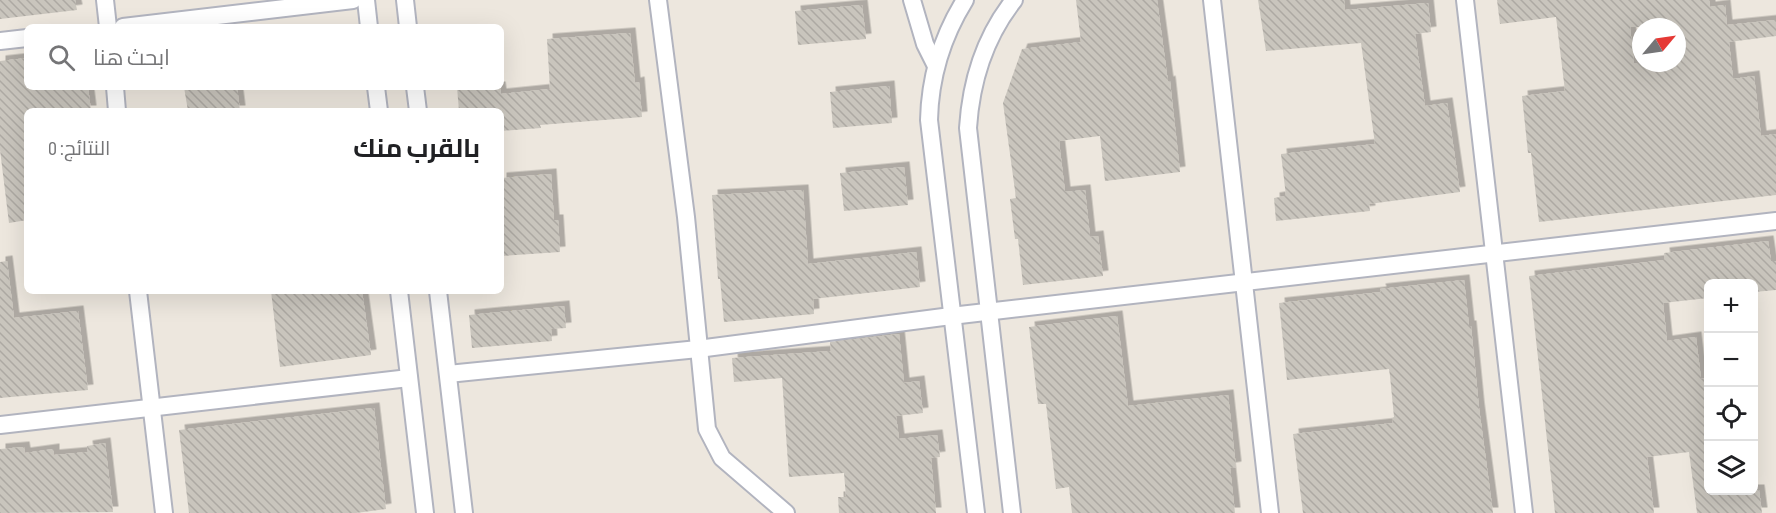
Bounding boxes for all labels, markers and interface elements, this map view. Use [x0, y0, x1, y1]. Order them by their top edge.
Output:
north arrow [1632, 18, 1686, 72]
search box [24, 24, 504, 90]
icon: search [45, 41, 78, 74]
text: ابحث هنا [93, 45, 170, 72]
text: بالقرب منك [353, 134, 480, 165]
text: النتائج: 0 [48, 137, 110, 161]
map controls [1704, 279, 1758, 495]
button: + [1704, 279, 1758, 333]
button: − [1704, 333, 1758, 387]
button: locate [1704, 387, 1758, 441]
button: layers [1704, 441, 1758, 495]

